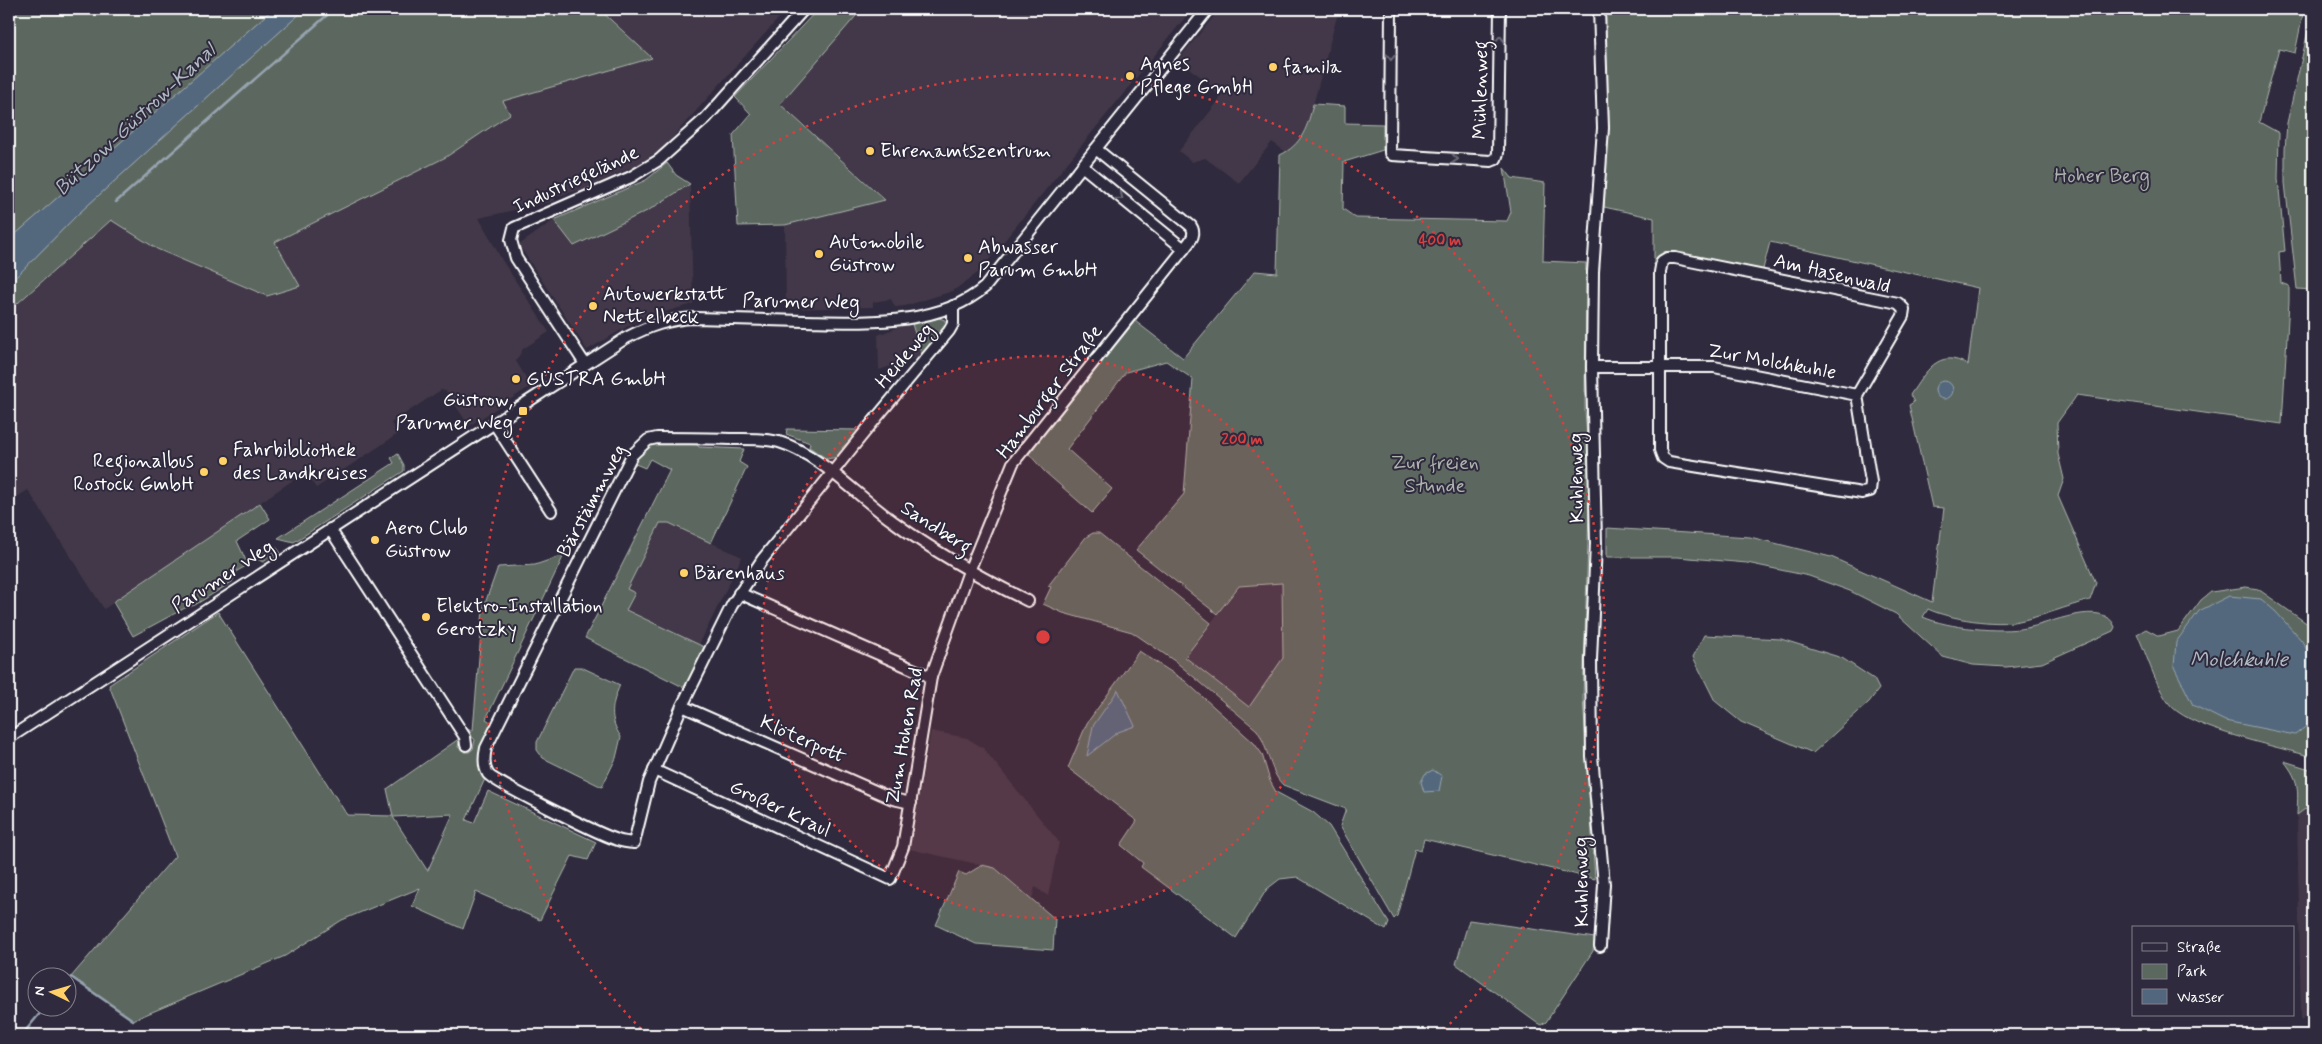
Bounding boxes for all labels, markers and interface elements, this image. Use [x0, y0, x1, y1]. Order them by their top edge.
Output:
one-way arrow [1494, 34, 1505, 42]
water label: Bützow-Güstrow-Kanal [48, 36, 224, 202]
street label: Mühlenweg [1467, 40, 1497, 140]
place label: Agnes Pflege GmbH [1140, 51, 1253, 101]
place label: famila [1283, 54, 1343, 81]
one-way arrow [1385, 54, 1396, 62]
marker: famila [1267, 61, 1279, 73]
marker: Agnes Pflege GmbH [1124, 70, 1136, 82]
place label: Ehrenamtszentrum [880, 138, 1051, 165]
street label: Industriegelände [509, 139, 644, 223]
marker: Ehrenamtszentrum [864, 145, 876, 157]
one-way arrow [1451, 154, 1459, 165]
park label: Hoher Berg [2054, 163, 2150, 191]
one-way arrow [1114, 191, 1123, 200]
place label: Automobile Güstrow [829, 229, 924, 279]
text: 400 m [1419, 231, 1461, 251]
place label: Abwasser Parum GmbH [978, 234, 1098, 284]
street label: Am Hasenwald [1771, 247, 1893, 301]
marker: Automobile Güstrow [813, 248, 825, 260]
marker: Abwasser Parum GmbH [962, 252, 974, 264]
place label: Autowerkstatt Nettelbeck [603, 281, 728, 331]
street label: Parumer Weg [742, 287, 860, 318]
marker: Autowerkstatt Nettelbeck [587, 300, 599, 312]
street label: Heideweg [870, 317, 941, 395]
street label: Hamburger Straße [991, 319, 1111, 466]
street label: Zur Molchkuhle [1706, 337, 1838, 387]
place label: GÜSTRA GmbH [526, 366, 666, 393]
marker: GÜSTRA GmbH [510, 373, 522, 385]
place label: Güstrow, Parumer Weg [395, 387, 513, 438]
marker: Güstrow, Parumer Weg [517, 405, 529, 417]
text: 200 m [1222, 430, 1263, 450]
street label: Kuhlenweg [1563, 433, 1592, 523]
place label: Fahrbibliothek des Landkreises [233, 437, 367, 487]
street label: Bärstämmweg [551, 440, 633, 562]
place label: Regionalbus Rostock GmbH [73, 448, 194, 498]
park label: Zur freien Stunde [1391, 450, 1479, 500]
marker: Fahrbibliothek des Landkreises [217, 455, 229, 467]
marker: Regionalbus Rostock GmbH [198, 466, 210, 478]
street label: Sandberg [894, 495, 977, 563]
place label: Aero Club Güstrow [385, 515, 468, 565]
street label: Parumer Weg [166, 534, 280, 621]
marker: Aero Club Güstrow [369, 534, 381, 546]
place label: Bärenhaus [694, 560, 785, 587]
marker: Bärenhaus [678, 567, 690, 579]
place label: Elektro-Installation Gerotzky [436, 593, 603, 643]
marker: Elektro-Installation Gerotzky [420, 611, 432, 623]
centre of rings [1034, 628, 1052, 646]
water label: Molchkuhle [2190, 646, 2289, 674]
street label: Zum Hohen Rad [880, 665, 930, 807]
street label: Klöterpott [755, 709, 851, 771]
street label: Großer Kraul [725, 774, 835, 844]
street label: Kuhlenweg [1568, 837, 1597, 927]
legend [2132, 926, 2294, 1016]
text: Straße [2177, 938, 2221, 958]
text: Park [2177, 962, 2207, 982]
north arrow [28, 966, 78, 1016]
text: N [31, 986, 49, 996]
text: Wasser [2177, 988, 2224, 1008]

